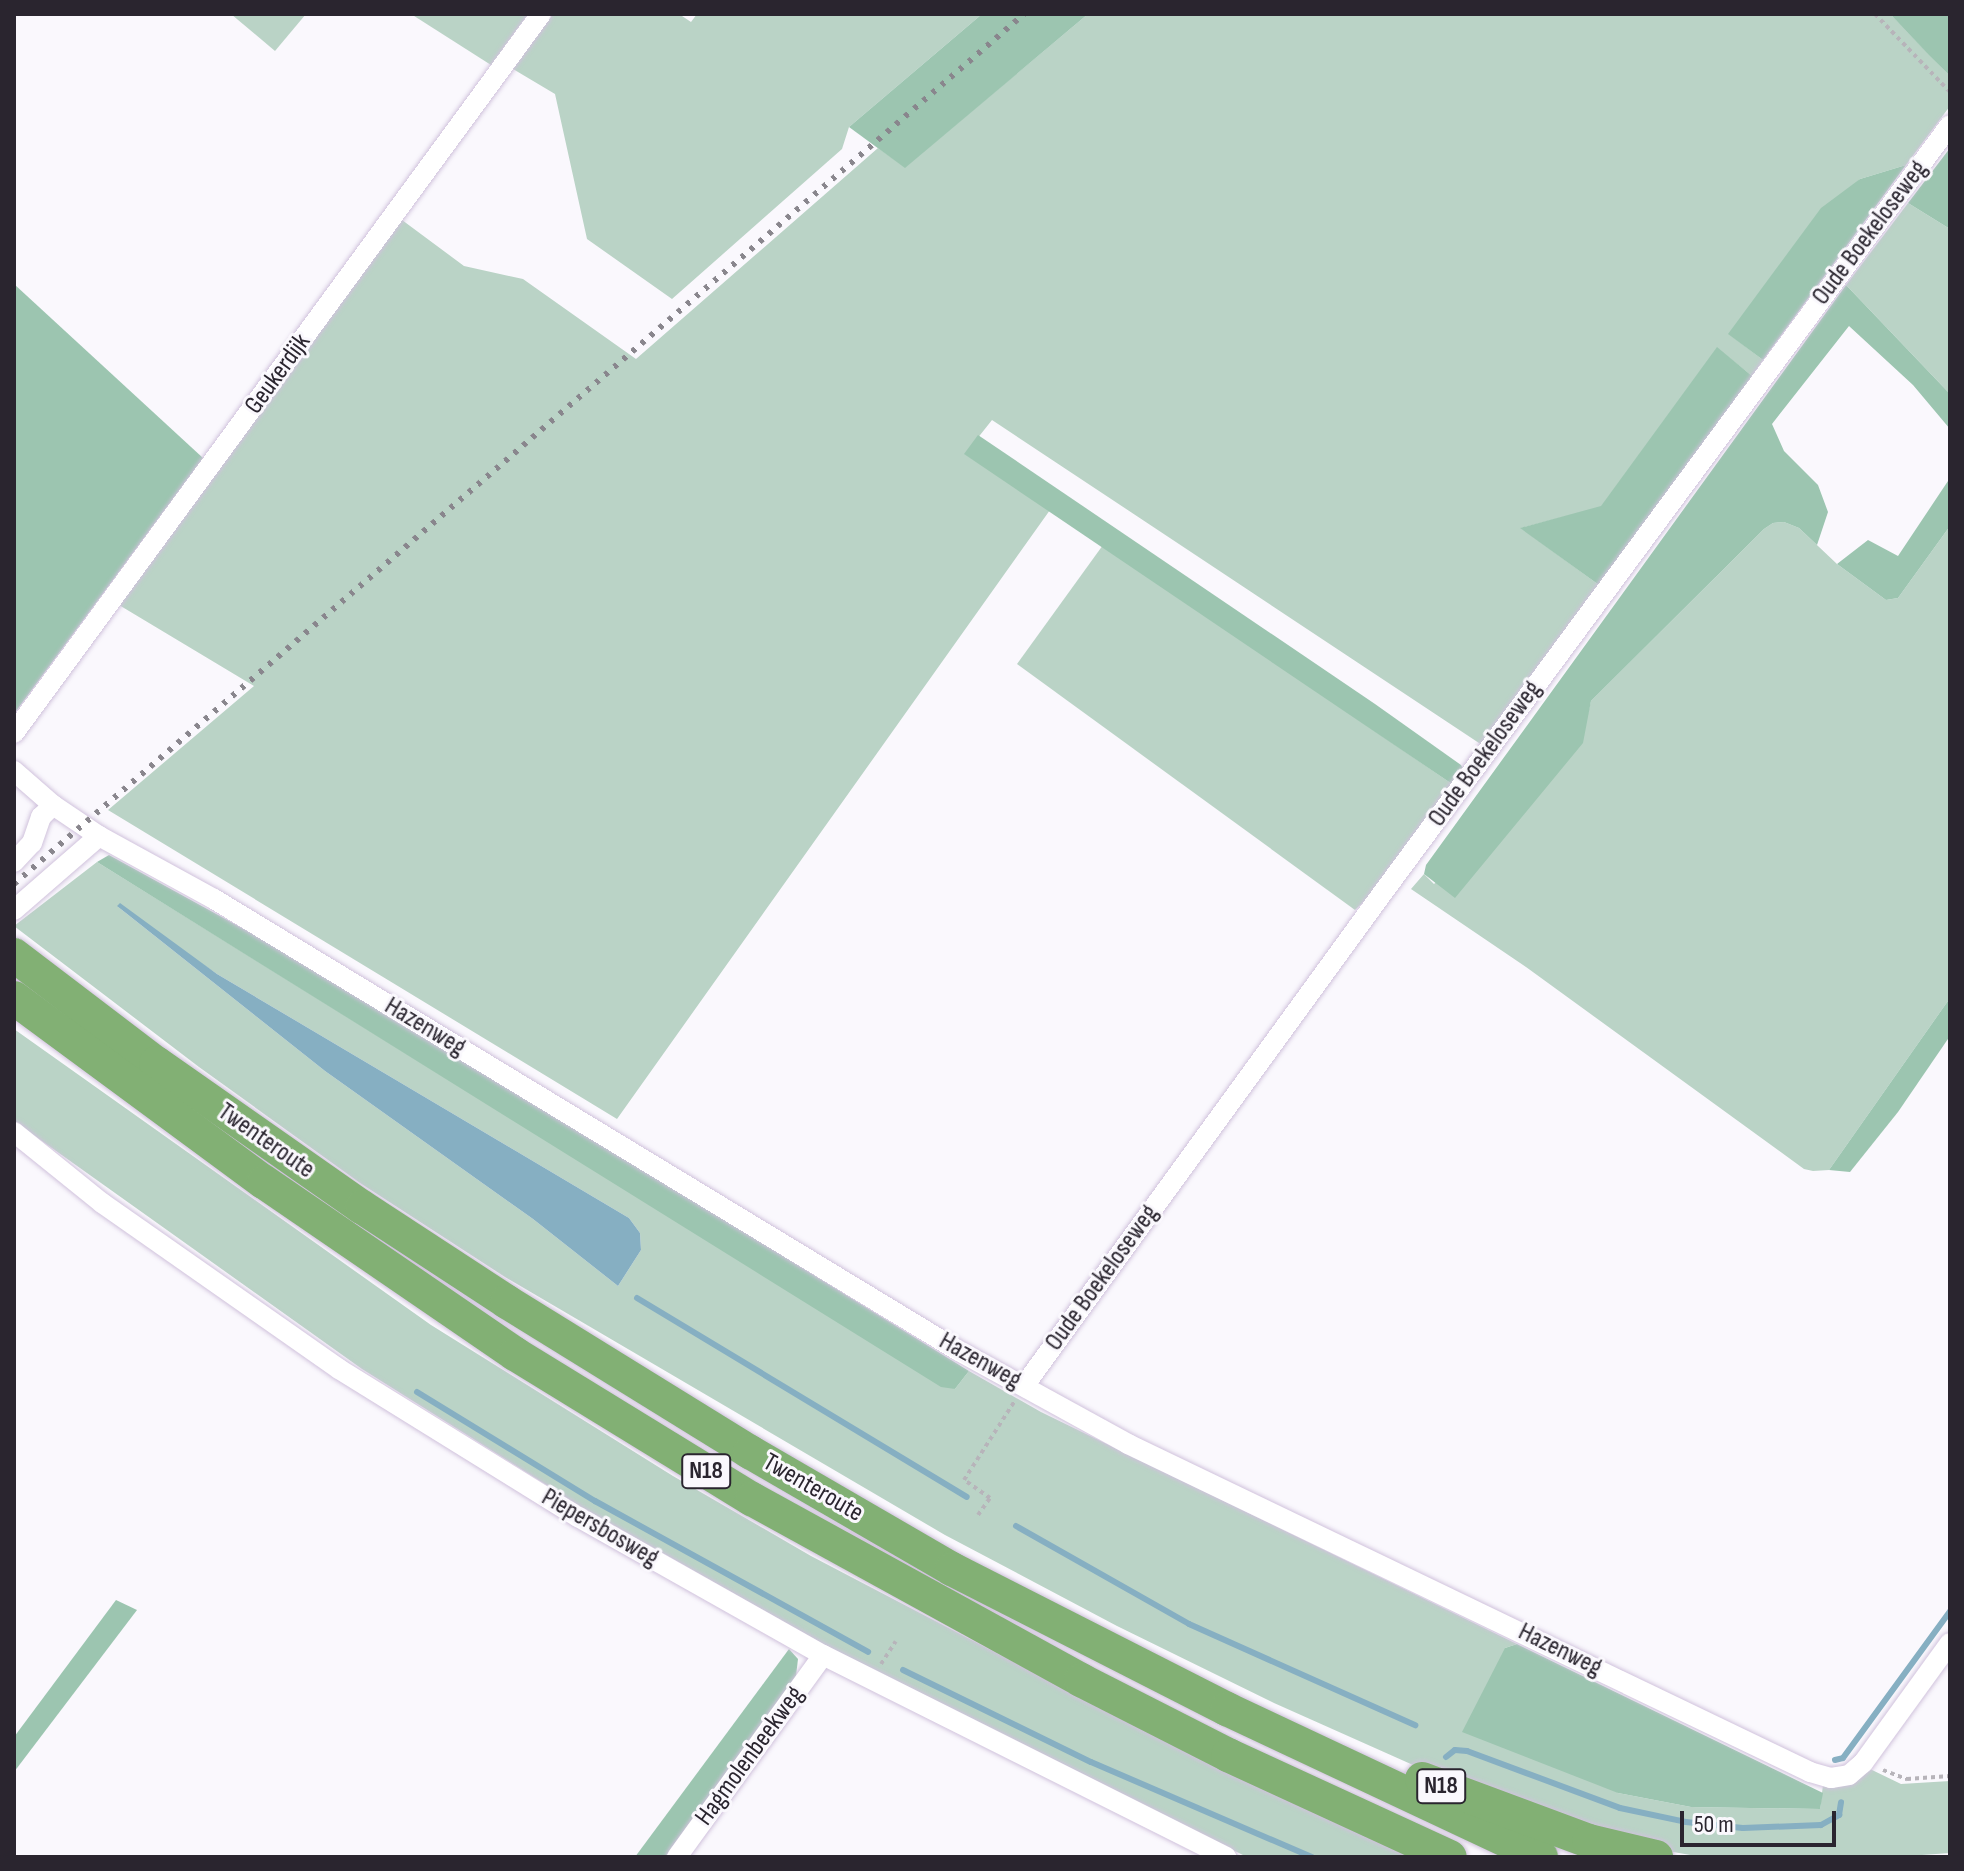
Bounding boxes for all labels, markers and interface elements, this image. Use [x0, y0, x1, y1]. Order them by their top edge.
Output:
street label: Oude Boekeloseweg [1806, 155, 1934, 311]
street label: Geukerdijk [238, 328, 318, 420]
street label: Oude Boekeloseweg [1422, 675, 1548, 833]
street label: Hazenweg [379, 991, 471, 1063]
street label: Twenteroute [212, 1096, 320, 1186]
street label: Oude Boekeloseweg [1039, 1199, 1165, 1357]
street label: Hazenweg [933, 1326, 1027, 1396]
street label: Twenteroute [757, 1447, 869, 1529]
road number: N18 [680, 1451, 732, 1491]
street label: Piepersbosweg [536, 1482, 664, 1574]
street label: Hazenweg [1513, 1616, 1607, 1684]
street label: Hagmolenbeekweg [689, 1680, 811, 1832]
road number: N18 [1415, 1766, 1467, 1806]
scale bar [1684, 1795, 1840, 1845]
text: 50 m [1694, 1810, 1734, 1839]

